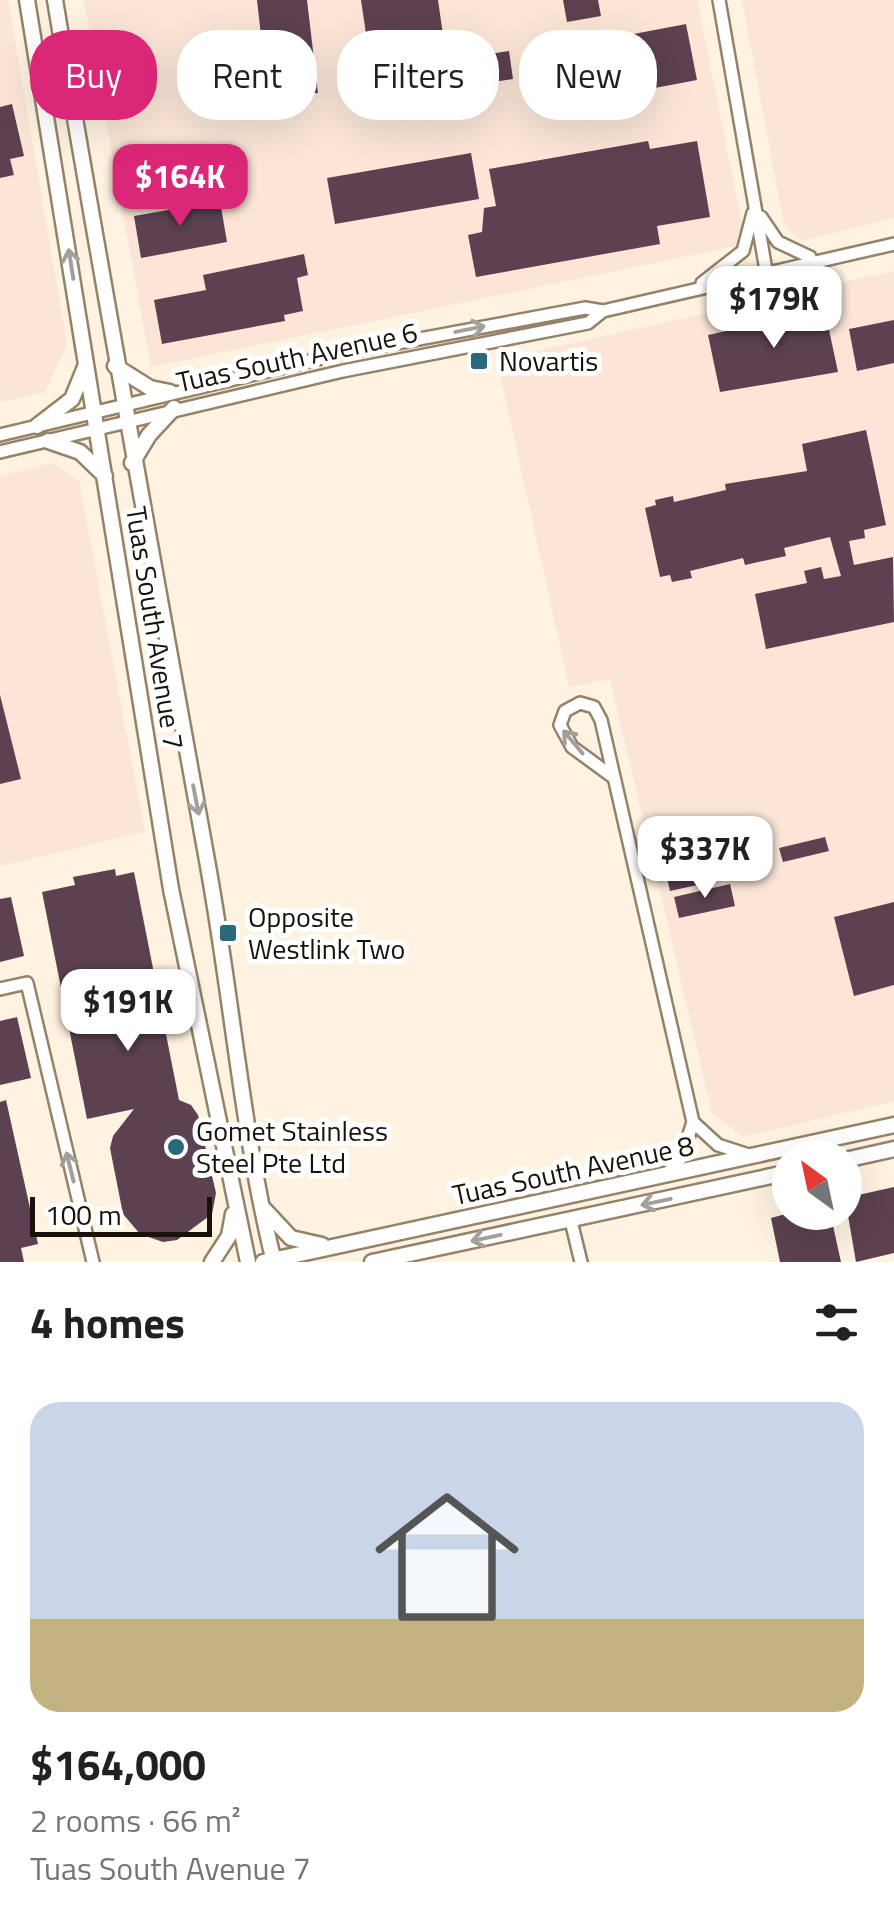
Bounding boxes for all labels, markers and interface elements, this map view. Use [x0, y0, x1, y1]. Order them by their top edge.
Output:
chip: Buy [30, 30, 157, 120]
chip: Rent [177, 30, 317, 120]
chip: Filters [337, 30, 499, 120]
chip: New [519, 30, 657, 120]
pin: $164K [110, 144, 250, 229]
text: $164K [135, 152, 225, 200]
one-way arrow [61, 248, 79, 281]
pin: $179K [704, 266, 844, 351]
text: $179K [729, 274, 819, 322]
street label: Tuas South Avenue 6 [172, 310, 422, 403]
one-way arrow [453, 319, 485, 338]
place label: Novartis [499, 339, 598, 382]
marker: Novartis [468, 350, 490, 372]
street label: Tuas South Avenue 7 [115, 503, 196, 753]
one-way arrow [562, 730, 585, 755]
one-way arrow [187, 783, 206, 815]
pin: $337K [635, 816, 775, 901]
text: $337K [660, 824, 750, 872]
place label: Opposite Westlink Two [248, 895, 405, 970]
marker: Opposite Westlink Two [217, 922, 239, 944]
pin: $191K [58, 969, 198, 1054]
text: $191K [83, 977, 173, 1025]
place label: Gomet Stainless Steel Pte Ltd [196, 1109, 388, 1184]
street label: Tuas South Avenue 8 [448, 1123, 698, 1216]
marker: Gomet Stainless Steel Pte Ltd [165, 1136, 187, 1158]
north arrow [772, 1140, 862, 1230]
map controls [772, 1140, 862, 1230]
one-way arrow [60, 1152, 78, 1184]
scale bar [30, 1192, 212, 1236]
text: 100 m [45, 1193, 122, 1236]
one-way arrow [641, 1194, 673, 1212]
one-way arrow [471, 1230, 503, 1249]
text: 4 homes [30, 1290, 185, 1354]
icon: filters [809, 1295, 864, 1350]
icon: home [357, 1467, 537, 1647]
text: $164,000 [30, 1732, 206, 1796]
text: 2 rooms · 66 m² [30, 1796, 241, 1844]
text: Tuas South Avenue 7 [30, 1844, 311, 1892]

